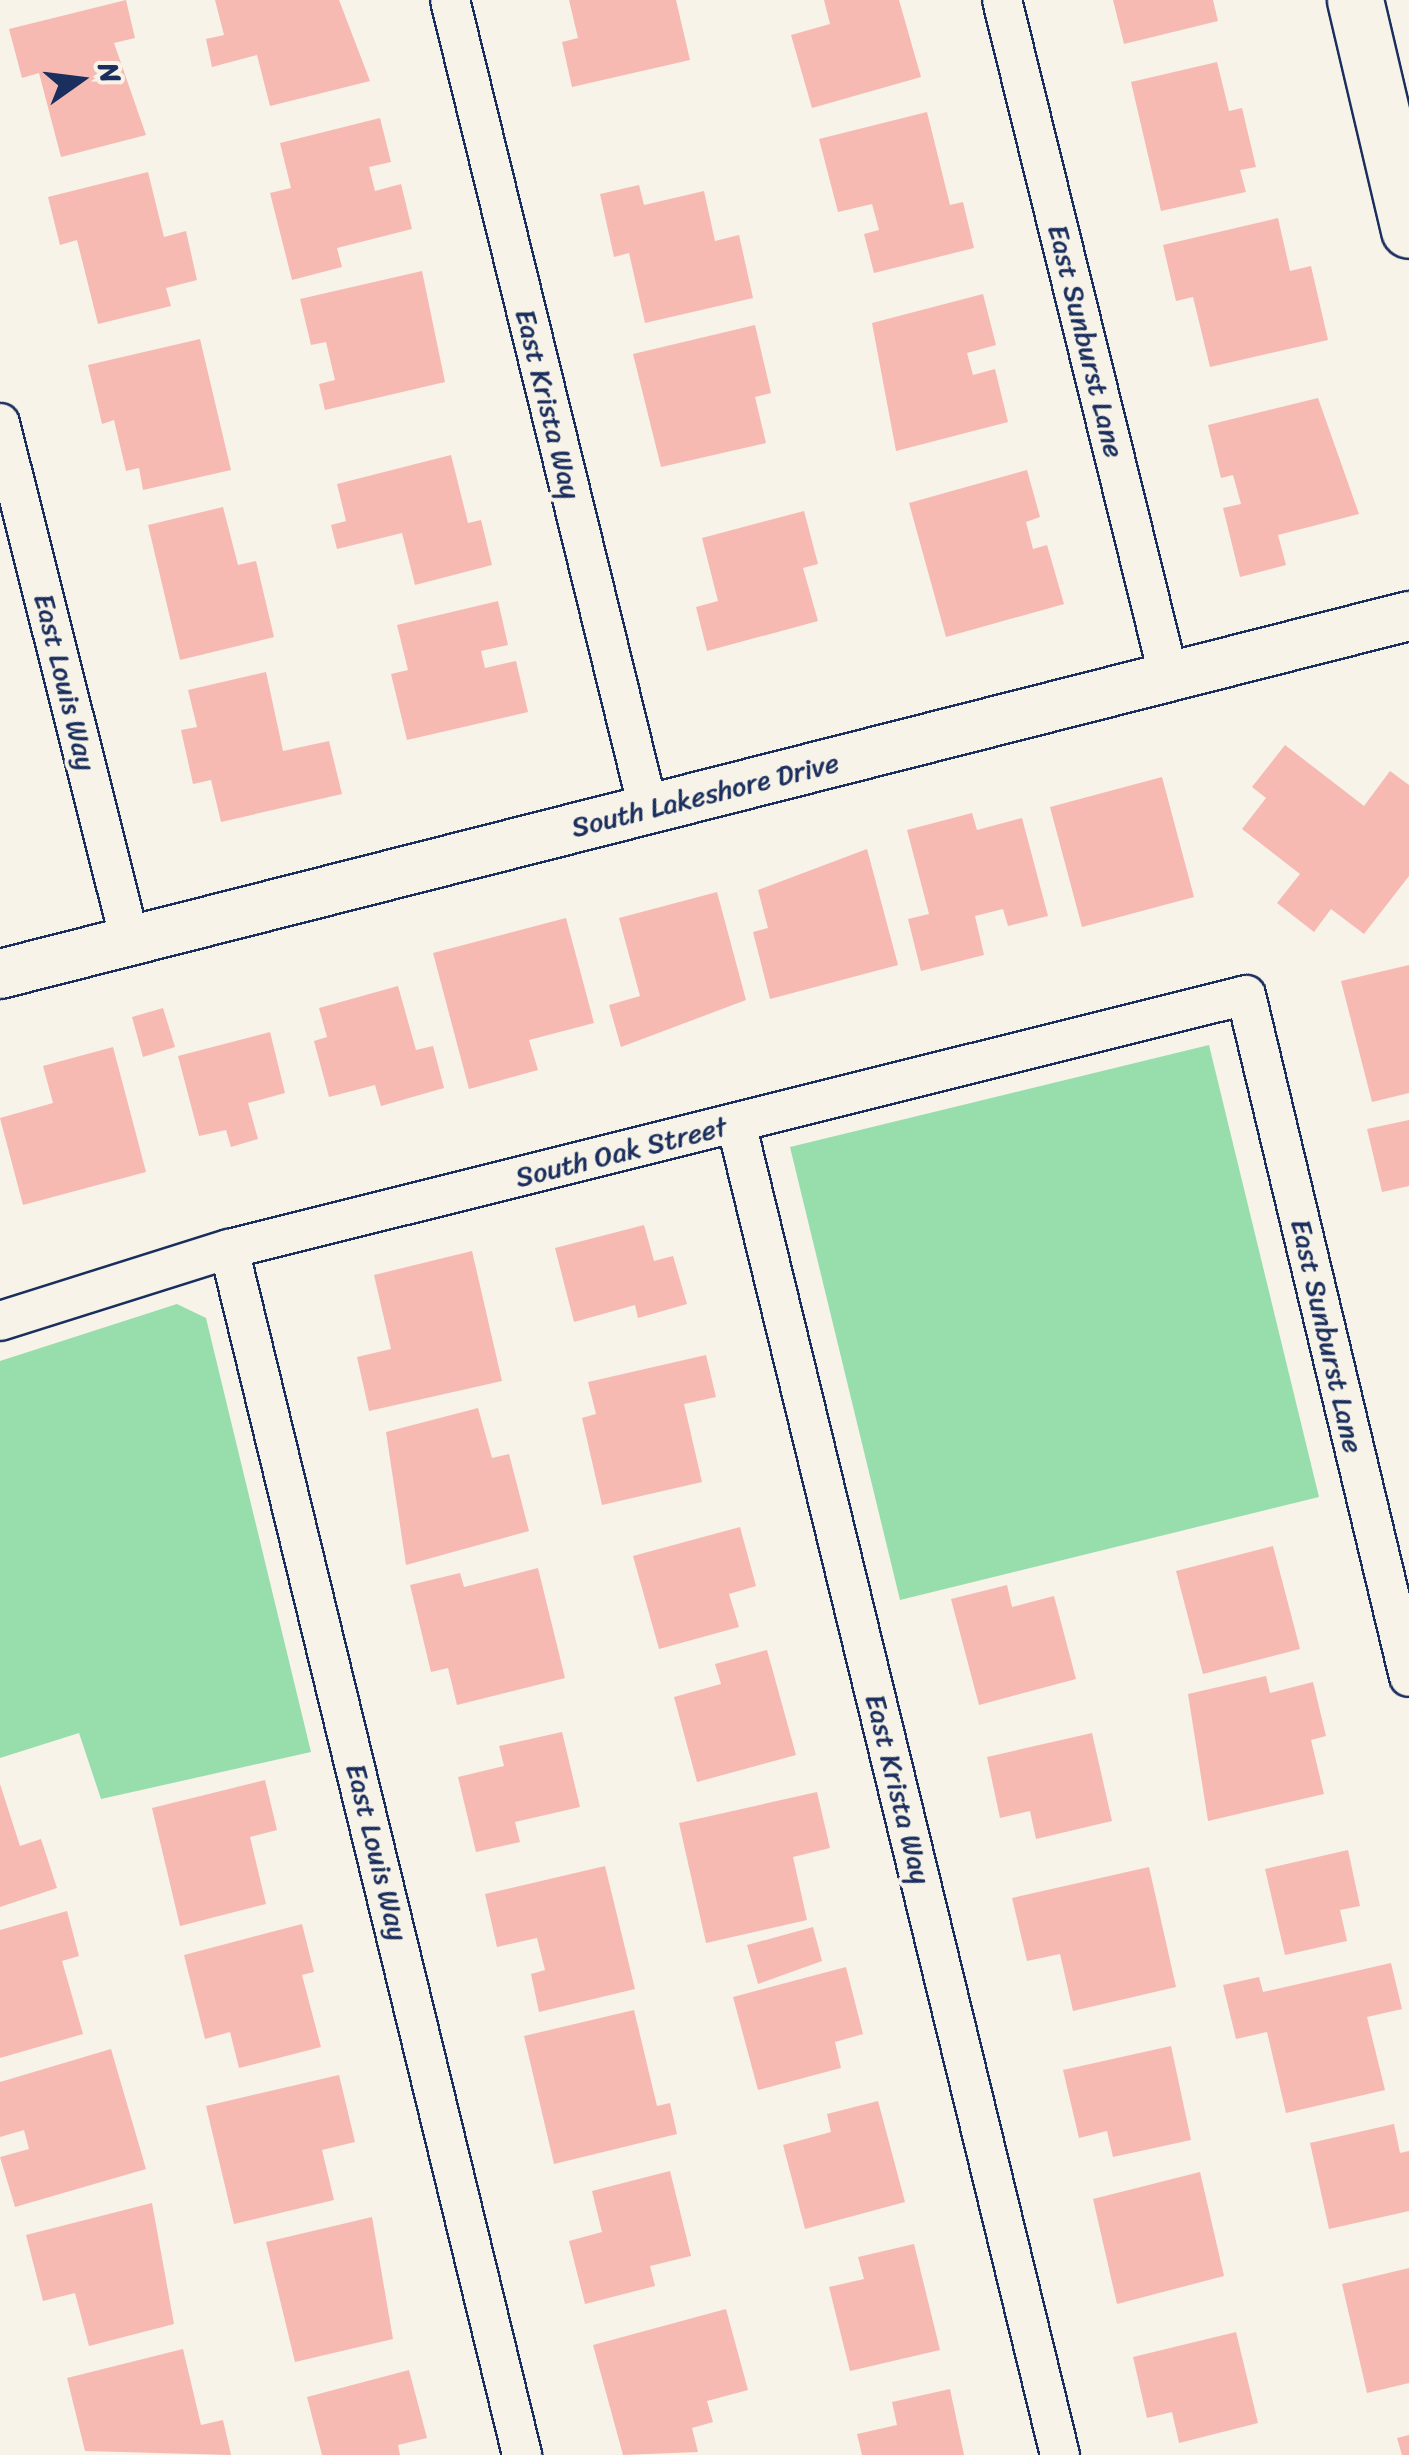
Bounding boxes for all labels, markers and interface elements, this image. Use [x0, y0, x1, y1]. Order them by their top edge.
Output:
north arrow [30, 30, 130, 130]
text: N [83, 57, 136, 88]
street label: East Sunburst Lane [1041, 221, 1131, 461]
street label: East Krista Way [508, 306, 588, 502]
street label: East Louis Way [27, 590, 103, 774]
street label: South Lakeshore Drive [567, 745, 843, 845]
street label: South Oak Street [512, 1109, 730, 1195]
street label: East Sunburst Lane [1284, 1215, 1370, 1457]
street label: East Krista Way [858, 1691, 938, 1887]
street label: East Louis Way [339, 1760, 415, 1944]

